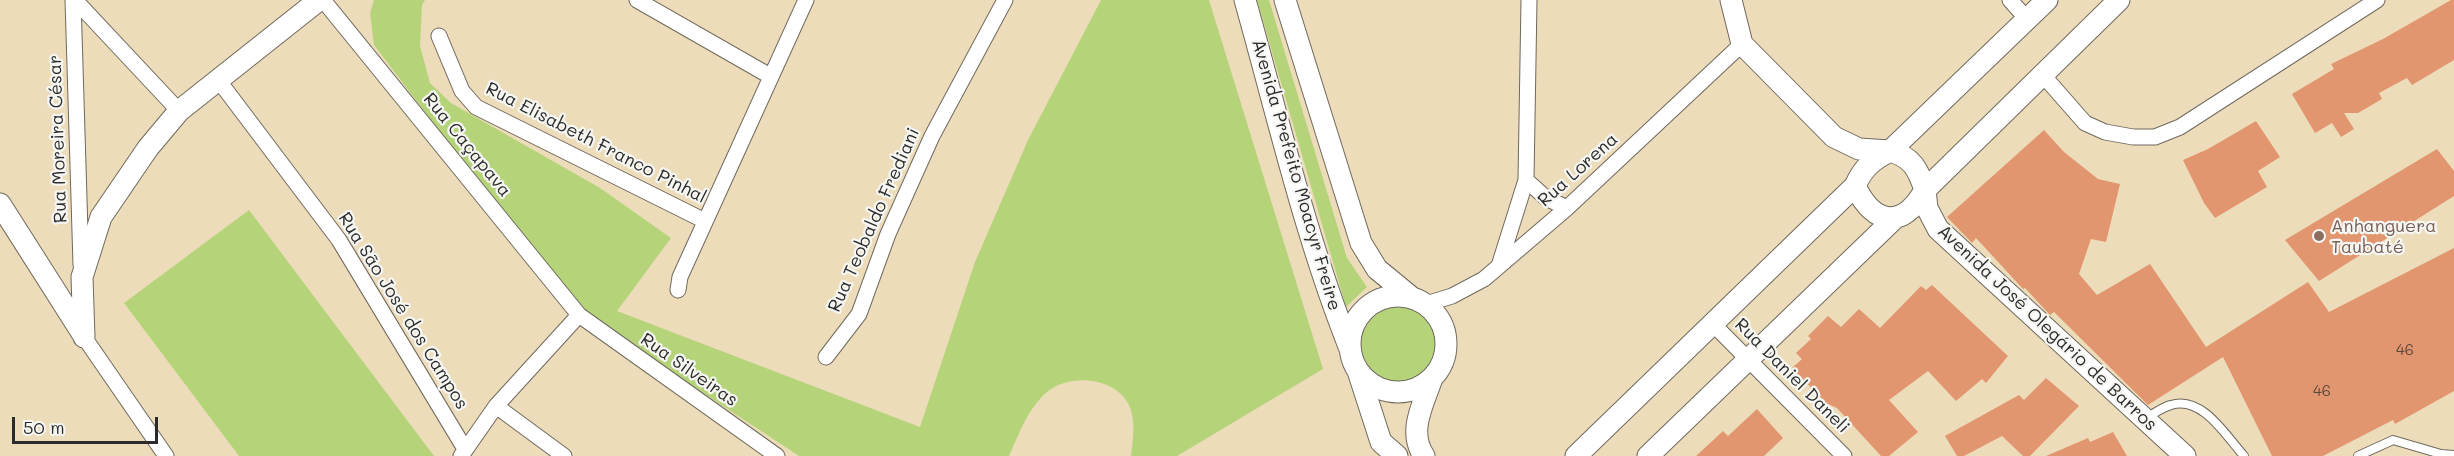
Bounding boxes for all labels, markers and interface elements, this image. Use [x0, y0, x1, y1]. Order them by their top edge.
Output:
street label: Avenida Prefeito Moacyr Freire [1247, 37, 1345, 313]
street label: Rua Moreira César [44, 54, 72, 224]
street label: Rua Elisabeth Franco Pinhal [482, 78, 710, 208]
street label: Rua Caçapava [419, 89, 515, 201]
street label: Rua Teobaldo Frediani [824, 125, 924, 315]
street label: Rua Lorena [1534, 129, 1622, 211]
street label: Rua São José dos Campos [333, 209, 473, 413]
place label: Anhanguera Taubaté [2331, 215, 2436, 258]
street label: Avenida José Olegário de Barros [1933, 220, 2161, 436]
marker: Anhanguera Taubaté [2312, 229, 2326, 243]
street label: Rua Daniel Daneli [1730, 314, 1854, 438]
street label: Rua Silveiras [636, 329, 742, 411]
house number: 46 [2396, 341, 2414, 359]
house number: 46 [2313, 382, 2331, 400]
scale bar [15, 405, 160, 443]
text: 50 m [23, 415, 65, 439]

